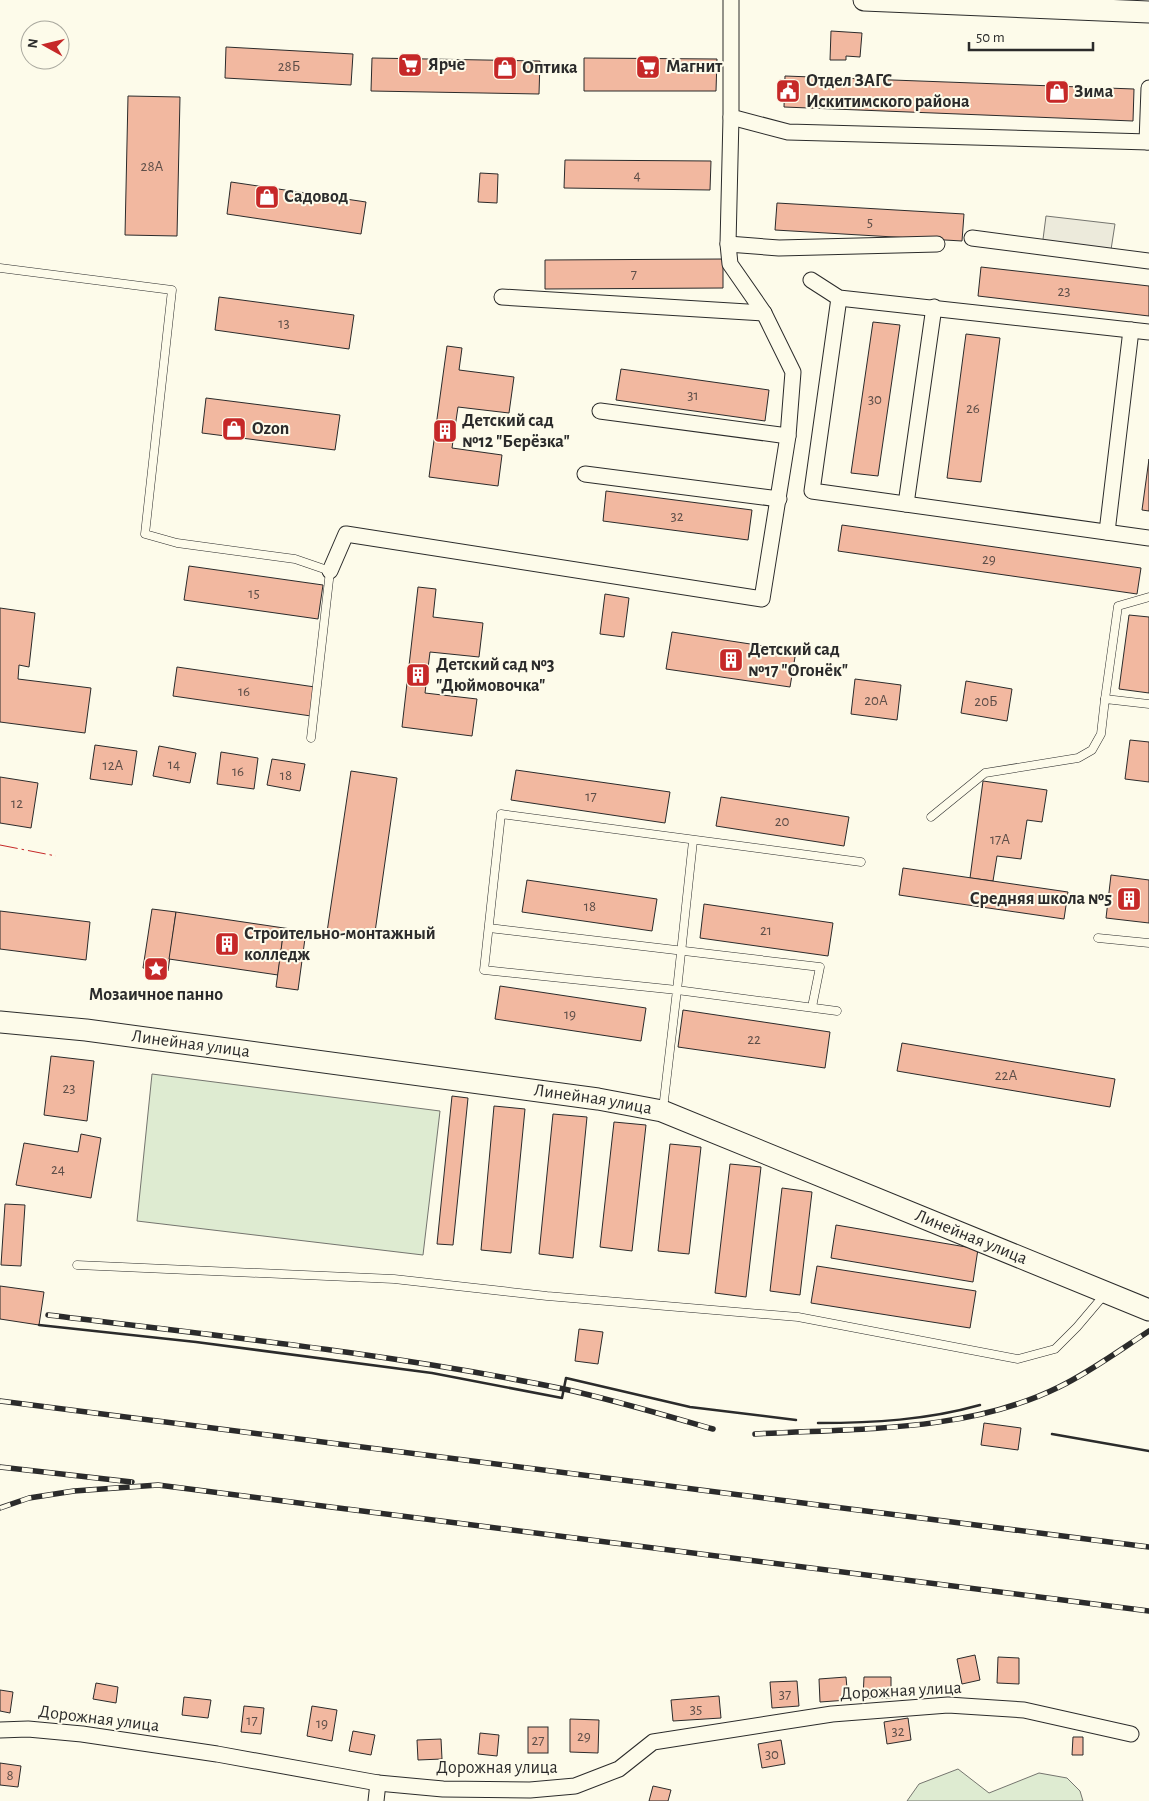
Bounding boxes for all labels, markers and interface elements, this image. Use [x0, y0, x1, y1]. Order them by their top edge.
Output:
north arrow [20, 20, 70, 70]
scale bar [969, 20, 1093, 52]
text: 50 m [976, 30, 1005, 45]
text: N [26, 38, 41, 49]
supermarket icon: Ярче [397, 52, 423, 78]
supermarket icon: Магнит [635, 54, 661, 80]
shop icon: Оптика [492, 55, 518, 81]
place label: Ярче [428, 56, 465, 74]
place label: Магнит [666, 58, 723, 76]
house number: 28Б [278, 59, 300, 74]
place label: Оптика [522, 59, 578, 77]
place label: Отдел ЗАГС Искитимского района [806, 72, 970, 111]
public building icon: Отдел ЗАГС Искитимского района [775, 78, 801, 104]
shop icon: Зима [1044, 79, 1070, 105]
place label: Зима [1074, 83, 1114, 101]
house number: 28А [141, 159, 164, 174]
house number: 4 [633, 168, 641, 183]
shop icon: Садовод [254, 184, 280, 210]
place label: Садовод [284, 188, 349, 206]
house number: 5 [867, 215, 873, 230]
house number: 7 [631, 267, 637, 282]
house number: 23 [1057, 284, 1071, 299]
house number: 13 [278, 316, 290, 331]
house number: 31 [687, 388, 699, 403]
house number: 30 [868, 392, 882, 407]
house number: 26 [966, 401, 980, 416]
place label: Детский сад №12 "Берёзка" [462, 412, 570, 451]
shop icon: Ozon [221, 416, 247, 442]
building icon: Детский сад №12 "Берёзка" [432, 418, 458, 444]
place label: Ozon [252, 420, 289, 438]
house number: 32 [670, 509, 684, 524]
house number: 29 [982, 552, 996, 567]
house number: 15 [248, 586, 260, 601]
place label: Детский сад №17 "Огонёк" [748, 641, 848, 680]
building icon: Детский сад №17 "Огонёк" [718, 647, 744, 673]
place label: Детский сад №3 "Дюймовочка" [436, 656, 555, 695]
building icon: Детский сад №3 "Дюймовочка" [405, 662, 431, 688]
house number: 16 [238, 684, 250, 699]
house number: 20А [864, 693, 888, 708]
house number: 20Б [974, 694, 998, 709]
house number: 14 [168, 757, 180, 772]
house number: 12А [103, 758, 124, 773]
house number: 16 [232, 764, 244, 779]
house number: 18 [280, 768, 292, 783]
house number: 17 [585, 789, 597, 804]
house number: 12 [11, 796, 23, 811]
house number: 20 [775, 814, 789, 829]
house number: 17А [990, 832, 1010, 847]
building icon: Средняя школа №5 [1116, 886, 1142, 912]
place label: Средняя школа №5 [970, 890, 1112, 908]
house number: 18 [584, 899, 596, 914]
house number: 21 [760, 923, 772, 938]
place label: Строительно-монтажный колледж [244, 925, 436, 964]
building icon: Строительно-монтажный колледж [214, 931, 240, 957]
place icon: Мозаичное панно [143, 956, 169, 982]
place label: Мозаичное панно [89, 986, 223, 1004]
house number: 19 [564, 1007, 576, 1022]
street label: Линейная улица [130, 1027, 251, 1061]
house number: 22 [747, 1032, 761, 1047]
house number: 22А [995, 1068, 1017, 1083]
house number: 23 [62, 1081, 76, 1096]
street label: Линейная улица [533, 1081, 653, 1118]
house number: 24 [51, 1162, 65, 1177]
street label: Линейная улица [913, 1206, 1030, 1268]
street label: Дорожная улица [840, 1679, 962, 1703]
house number: 37 [779, 1687, 791, 1702]
house number: 35 [690, 1702, 702, 1717]
street label: Дорожная улица [38, 1703, 160, 1735]
house number: 17 [246, 1713, 258, 1728]
house number: 19 [316, 1716, 328, 1731]
house number: 32 [891, 1724, 905, 1739]
house number: 29 [577, 1729, 591, 1744]
house number: 27 [531, 1733, 545, 1748]
house number: 30 [765, 1747, 779, 1762]
street label: Дорожная улица [436, 1759, 558, 1777]
house number: 8 [6, 1768, 14, 1783]

